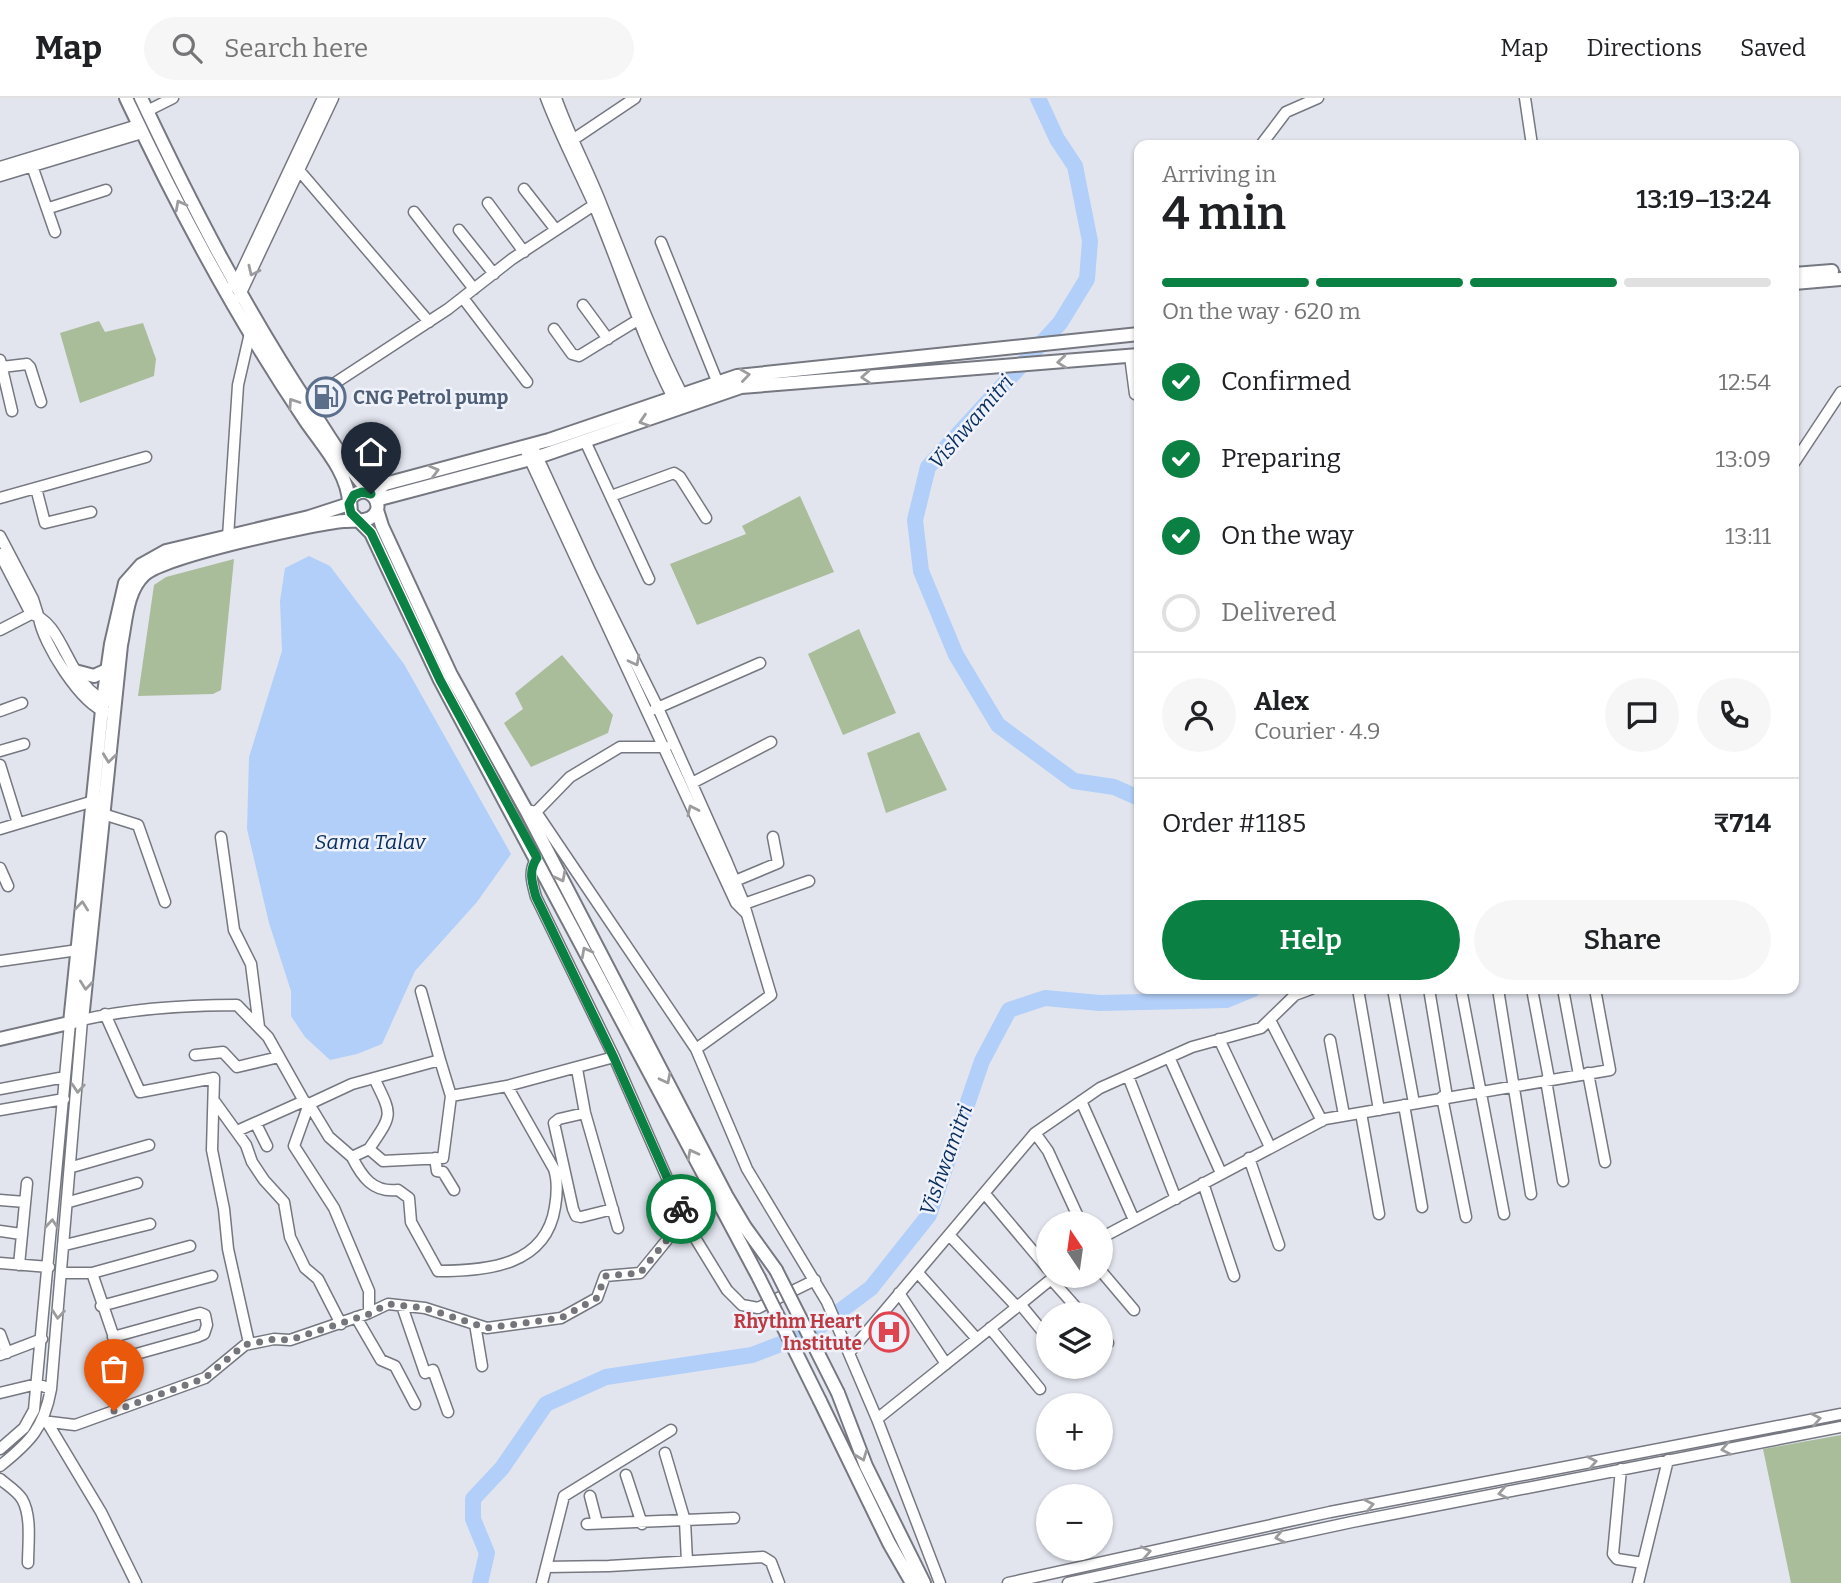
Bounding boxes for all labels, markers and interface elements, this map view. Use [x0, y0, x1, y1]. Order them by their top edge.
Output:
search box [144, 17, 634, 80]
text: Map [35, 28, 102, 68]
icon: search [168, 29, 206, 67]
text: Search here [224, 33, 368, 64]
text: Map [1500, 34, 1549, 62]
text: Directions [1587, 34, 1702, 62]
text: Saved [1740, 34, 1806, 62]
text: Arriving in [1162, 160, 1276, 188]
text: 13:19–13:24 [1636, 184, 1771, 215]
text: 4 min [1162, 186, 1286, 241]
one-way arrow [175, 200, 189, 212]
one-way arrow [247, 264, 261, 276]
text: On the way · 620 m [1162, 297, 1361, 325]
one-way arrow [1056, 354, 1067, 369]
icon: check [1162, 363, 1200, 401]
text: Confirmed [1221, 366, 1351, 397]
one-way arrow [739, 368, 751, 383]
text: 12:54 [1719, 368, 1771, 396]
one-way arrow [860, 369, 871, 384]
water label: Vishwamitri [923, 370, 1019, 474]
fuel station icon: CNG Petrol pump [305, 376, 347, 418]
place label: CNG Petrol pump [353, 386, 508, 409]
one-way arrow [288, 397, 301, 410]
one-way arrow [639, 413, 651, 427]
pin [341, 422, 401, 494]
icon: home [352, 433, 390, 471]
icon: check [1162, 440, 1200, 478]
text: Preparing [1221, 443, 1341, 474]
text: 13:09 [1715, 445, 1771, 473]
one-way arrow [428, 465, 440, 479]
icon: check [1162, 517, 1200, 555]
text: On the way [1221, 520, 1354, 551]
text: 13:11 [1725, 522, 1771, 550]
text: Delivered [1221, 597, 1336, 628]
one-way arrow [627, 654, 641, 666]
button: person [1162, 678, 1236, 752]
button: chat [1605, 678, 1679, 752]
button: phone [1697, 678, 1771, 752]
text: Alex [1254, 686, 1309, 717]
text: Courier · 4.9 [1254, 717, 1381, 745]
one-way arrow [102, 753, 117, 764]
one-way arrow [687, 805, 701, 817]
text: Order #1185 [1162, 808, 1306, 839]
text: ₹714 [1713, 808, 1771, 839]
water label: Sama Talav [315, 829, 427, 855]
one-way arrow [553, 870, 566, 882]
one-way arrow [74, 900, 89, 911]
button: Help [1162, 900, 1460, 980]
button: Share [1474, 900, 1771, 980]
one-way arrow [581, 947, 594, 959]
one-way arrow [79, 980, 94, 991]
one-way arrow [658, 1072, 671, 1084]
one-way arrow [71, 1083, 86, 1094]
water label: Vishwamitri [914, 1101, 978, 1219]
one-way arrow [686, 1149, 700, 1161]
courier [646, 1174, 716, 1244]
icon: bike [662, 1190, 700, 1228]
north arrow [1036, 1211, 1113, 1288]
map controls [1036, 1211, 1113, 1561]
one-way arrow [44, 1218, 59, 1229]
button: layers [1036, 1302, 1113, 1379]
one-way arrow [51, 1309, 66, 1320]
place label: Rhythm Heart Institute [734, 1310, 862, 1355]
hospital icon: Rhythm Heart Institute [868, 1311, 910, 1353]
pin [84, 1339, 144, 1411]
icon: bag [95, 1350, 133, 1388]
button: + [1036, 1393, 1113, 1470]
one-way arrow [1810, 1412, 1822, 1427]
one-way arrow [1720, 1441, 1732, 1456]
one-way arrow [854, 1450, 868, 1462]
one-way arrow [1586, 1455, 1598, 1470]
button: − [1036, 1484, 1113, 1561]
one-way arrow [1497, 1484, 1509, 1499]
one-way arrow [1363, 1498, 1375, 1513]
one-way arrow [1274, 1529, 1286, 1544]
one-way arrow [1140, 1546, 1152, 1561]

